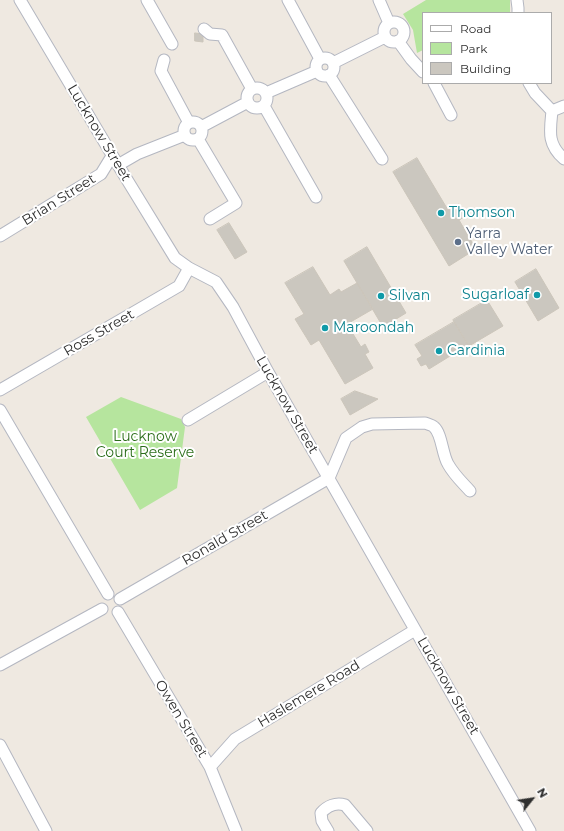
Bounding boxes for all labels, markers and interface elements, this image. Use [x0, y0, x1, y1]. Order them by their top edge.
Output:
legend [422, 12, 552, 84]
text: Road [460, 21, 491, 36]
text: Park [460, 41, 487, 56]
text: Building [460, 61, 511, 76]
street label: Lucknow Street [63, 82, 135, 184]
street label: Brian Street [19, 171, 99, 229]
place label: Thomson [449, 205, 515, 221]
marker: Thomson [436, 208, 446, 218]
place label: Yarra Valley Water [466, 226, 553, 258]
marker: Yarra Valley Water [453, 237, 463, 247]
place label: Sugarloaf [462, 287, 529, 303]
place label: Silvan [389, 288, 430, 304]
marker: Sugarloaf [532, 290, 542, 300]
marker: Silvan [376, 291, 386, 301]
street label: Ross Street [61, 306, 137, 360]
place label: Maroondah [333, 320, 414, 336]
marker: Maroondah [320, 323, 330, 333]
place label: Cardinia [447, 343, 505, 359]
marker: Cardinia [434, 346, 444, 356]
street label: Lucknow Street [252, 353, 322, 457]
park label: Lucknow Court Reserve [96, 429, 194, 462]
street label: Ronald Street [179, 507, 271, 569]
street label: Lucknow Street [413, 634, 483, 738]
street label: Haslemere Road [255, 657, 363, 731]
street label: Owen Street [151, 677, 211, 761]
north arrow [512, 779, 552, 819]
text: N [534, 786, 551, 800]

